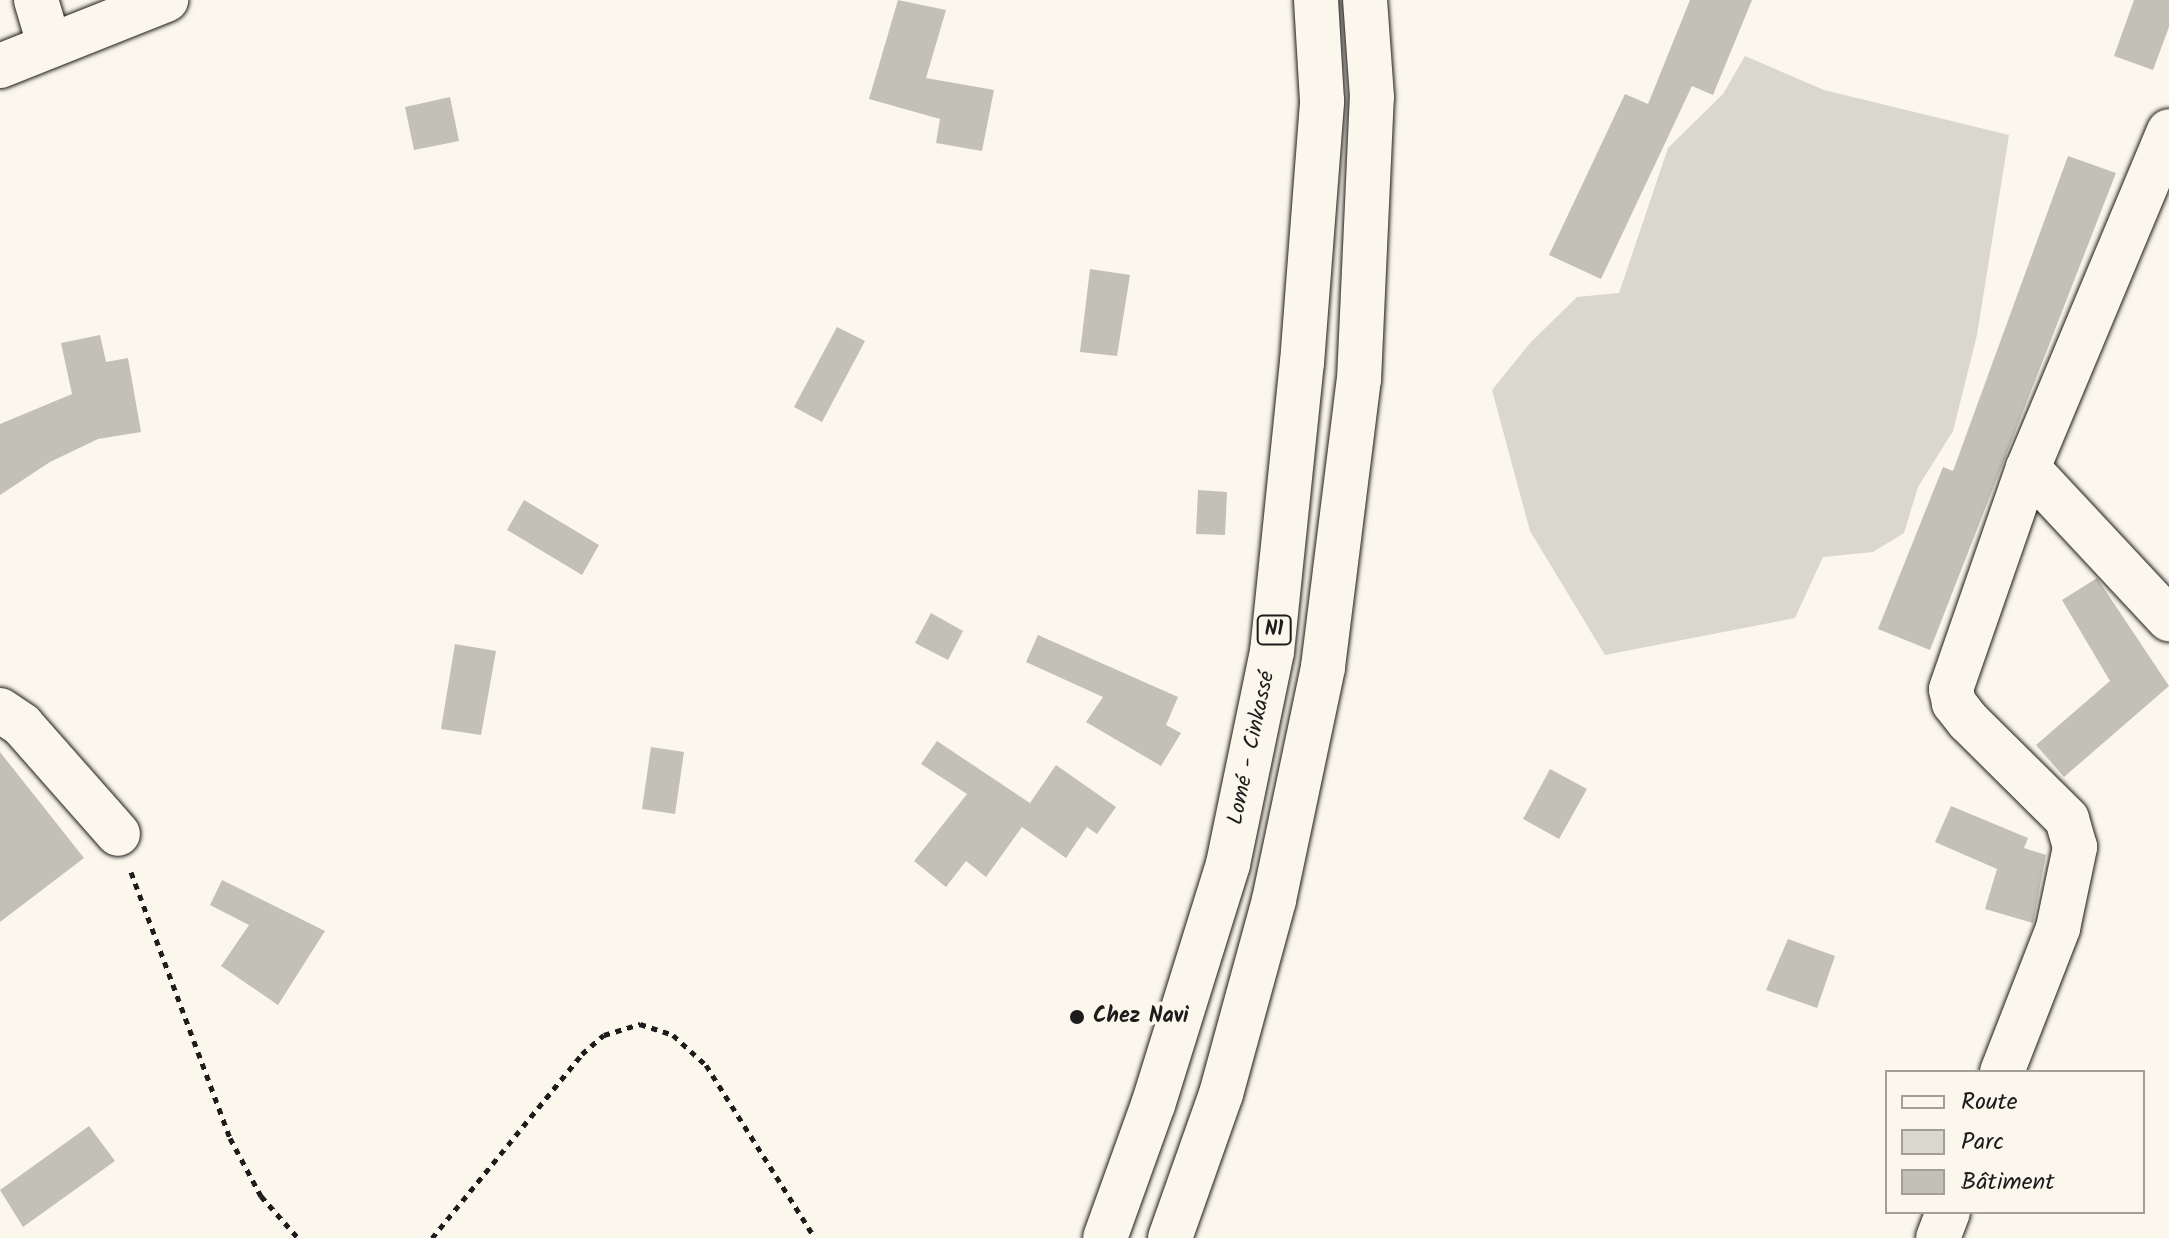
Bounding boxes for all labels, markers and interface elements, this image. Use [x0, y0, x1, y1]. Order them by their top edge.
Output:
road number: N1 [1256, 614, 1292, 646]
street label: Lomé - Cinkassé [1223, 669, 1281, 827]
place label: Chez Navi [1093, 1004, 1189, 1030]
marker: Chez Navi [1068, 1008, 1086, 1026]
legend [1885, 1070, 2145, 1214]
text: Route [1961, 1083, 2018, 1122]
text: Parc [1961, 1123, 2004, 1162]
text: Bâtiment [1961, 1163, 2055, 1202]

